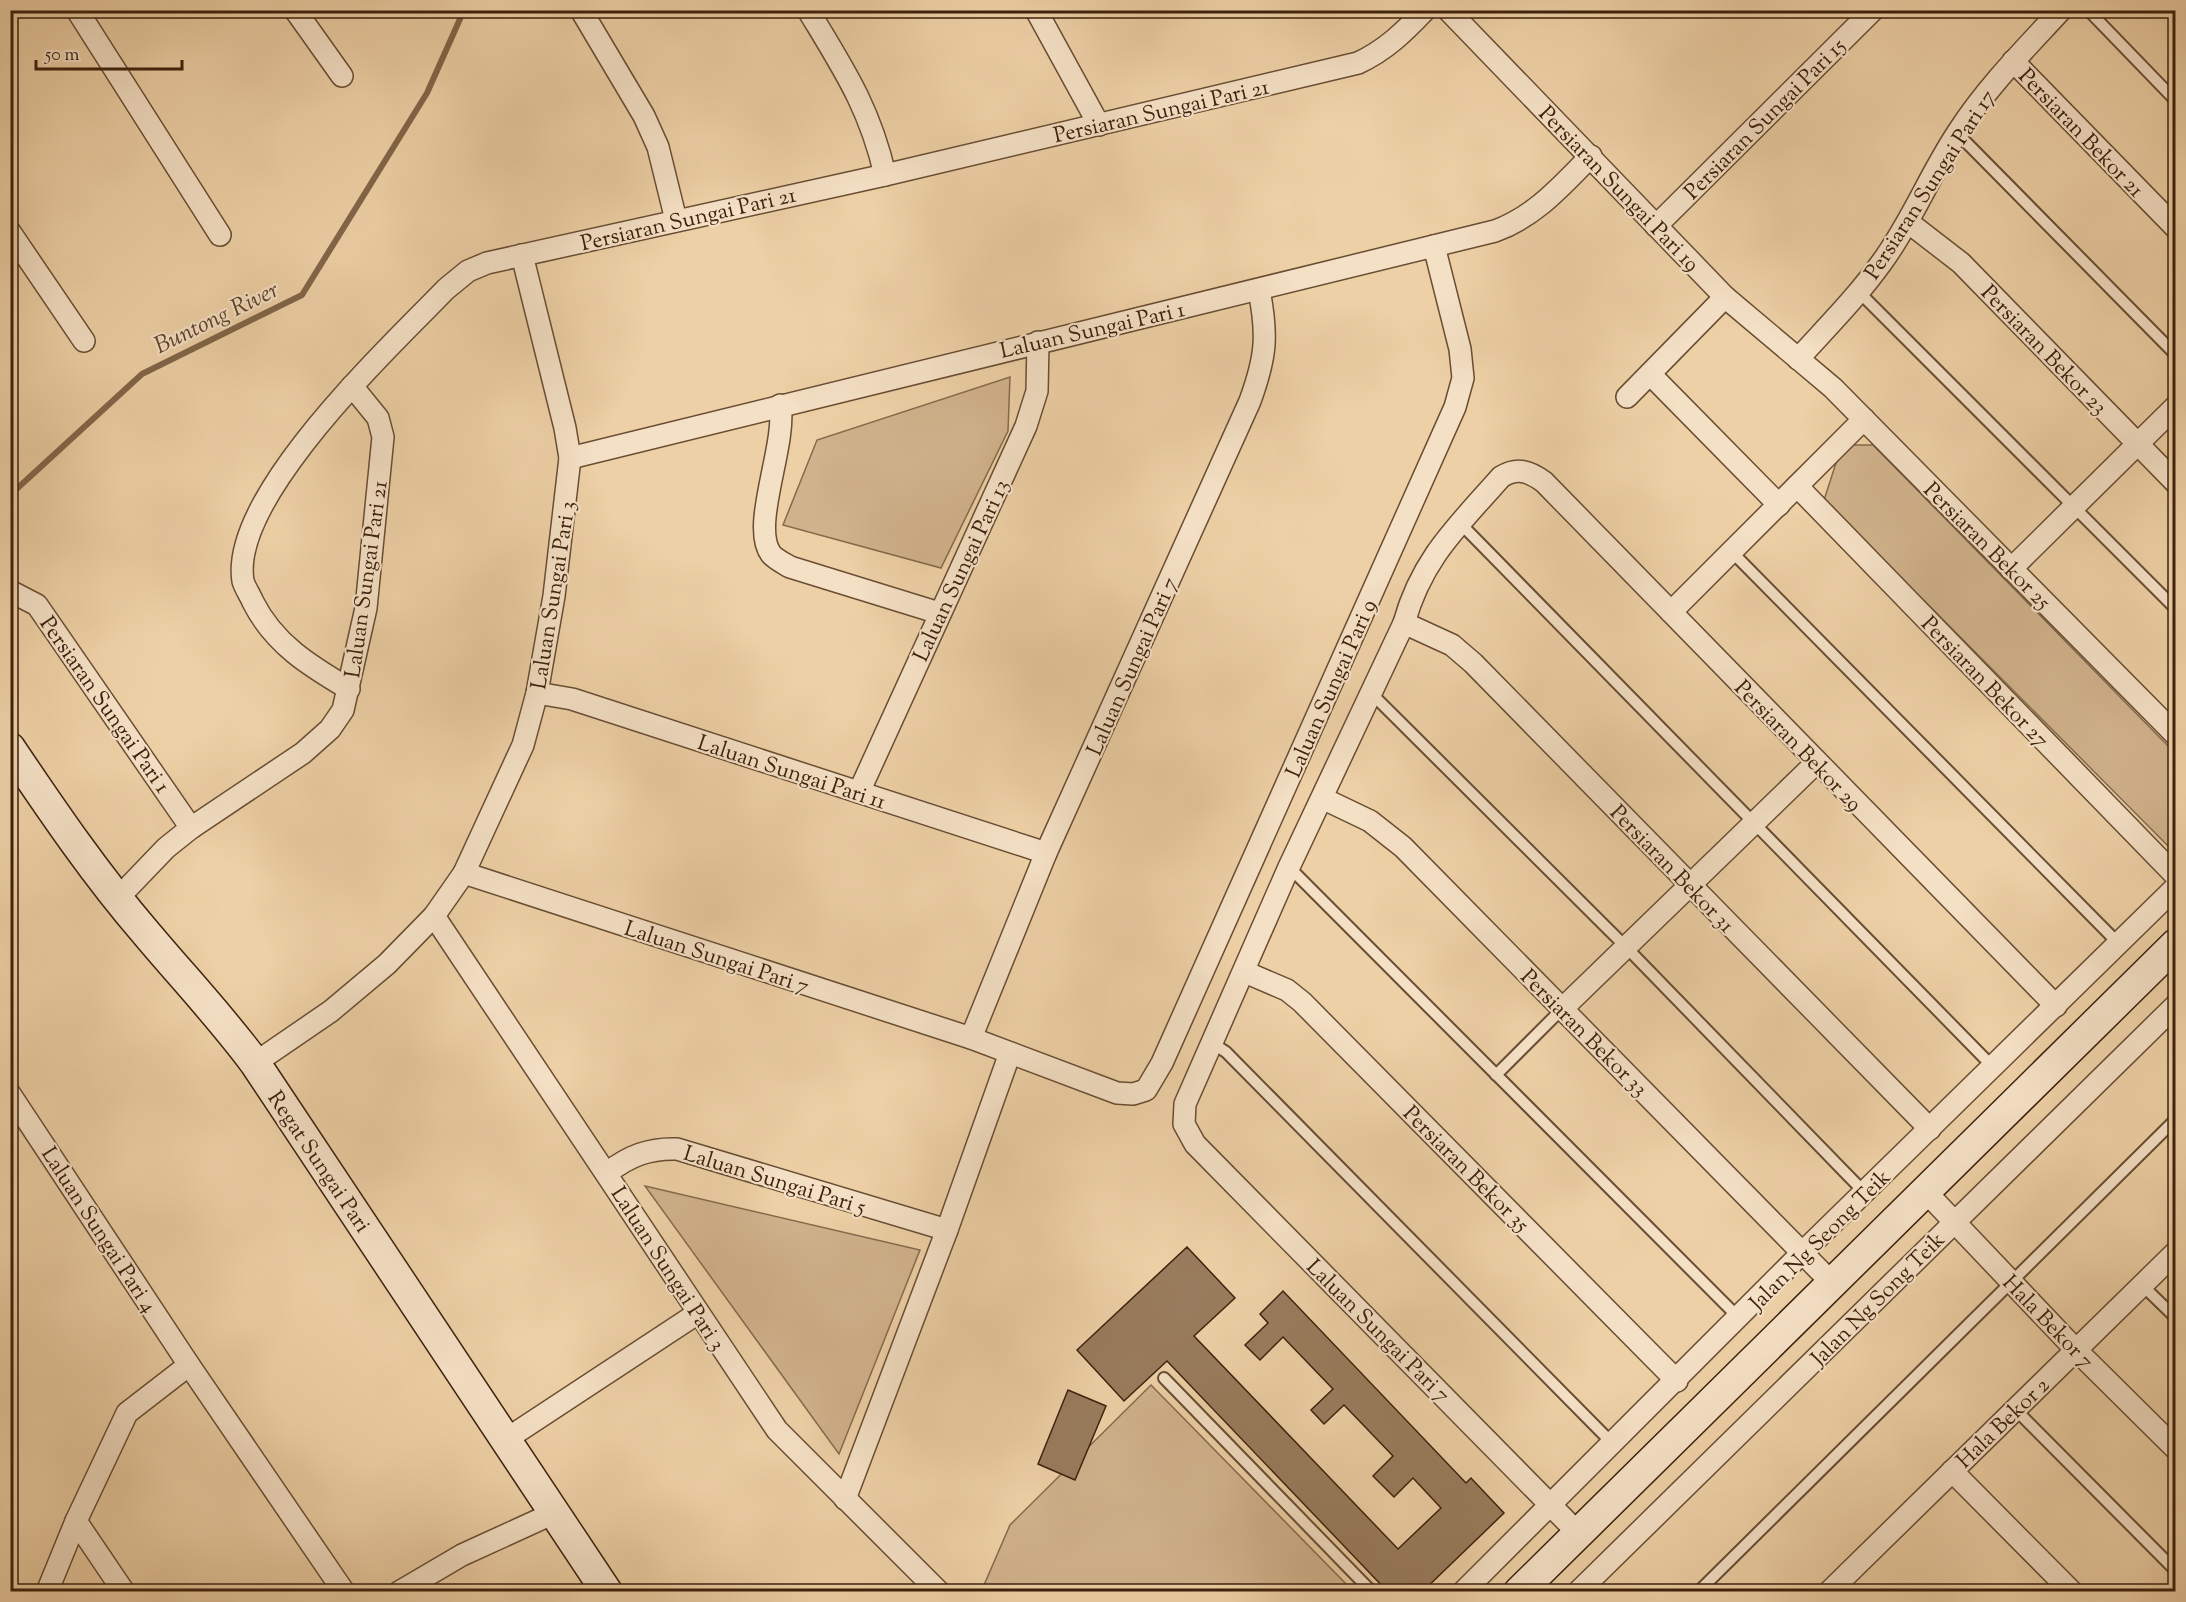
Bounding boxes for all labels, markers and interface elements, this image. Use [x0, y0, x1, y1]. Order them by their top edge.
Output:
street label: Persiaran Sungai Pari 15 [1678, 32, 1855, 208]
scale bar [36, 33, 182, 71]
text: 50 m [44, 43, 80, 69]
street label: Persiaran Bekor 21 [2010, 62, 2150, 206]
street label: Persiaran Sungai Pari 21 [1051, 72, 1273, 153]
street label: Persiaran Sungai Pari 17 [1858, 84, 2005, 287]
street label: Persiaran Sungai Pari 19 [1530, 100, 1706, 280]
street label: Persiaran Sungai Pari 21 [578, 180, 800, 261]
water label: Buntong River [149, 274, 285, 364]
street label: Persiaran Bekor 23 [1972, 279, 2114, 424]
street label: Laluan Sungai Pari 1 [997, 295, 1189, 369]
street label: Laluan Sungai Pari 13 [906, 475, 1019, 668]
street label: Persiaran Bekor 25 [1915, 476, 2057, 619]
street label: Laluan Sungai Pari 21 [338, 478, 398, 680]
street label: Laluan Sungai Pari 3 [524, 499, 586, 692]
street label: Laluan Sungai Pari 7 [1080, 573, 1187, 762]
street label: Laluan Sungai Pari 9 [1279, 595, 1386, 783]
street label: Persiaran Bekor 27 [1912, 610, 2055, 756]
street label: Persiaran Sungai Pari 1 [30, 611, 177, 801]
street label: Persiaran Bekor 29 [1725, 674, 1868, 820]
street label: Laluan Sungai Pari 11 [693, 728, 890, 820]
street label: Persiaran Bekor 31 [1601, 799, 1741, 942]
street label: Laluan Sungai Pari 7 [620, 914, 812, 1004]
street label: Persiaran Bekor 33 [1512, 963, 1654, 1105]
street label: Regat Sungai Pari [258, 1085, 377, 1240]
street label: Persiaran Bekor 35 [1394, 1100, 1536, 1241]
street label: Laluan Sungai Pari 5 [679, 1139, 870, 1225]
street label: Laluan Sungai Pari 4 [32, 1141, 163, 1320]
street label: Jalan Ng Seong Teik [1742, 1163, 1899, 1320]
street label: Laluan Sungai Pari 3 [601, 1181, 732, 1358]
street label: Jalan Ng Song Teik [1804, 1226, 1954, 1375]
street label: Laluan Sungai Pari 7 [1298, 1253, 1456, 1411]
street label: Hala Bekor 7 [1994, 1269, 2100, 1377]
street label: Hala Bekor 2 [1950, 1371, 2058, 1477]

